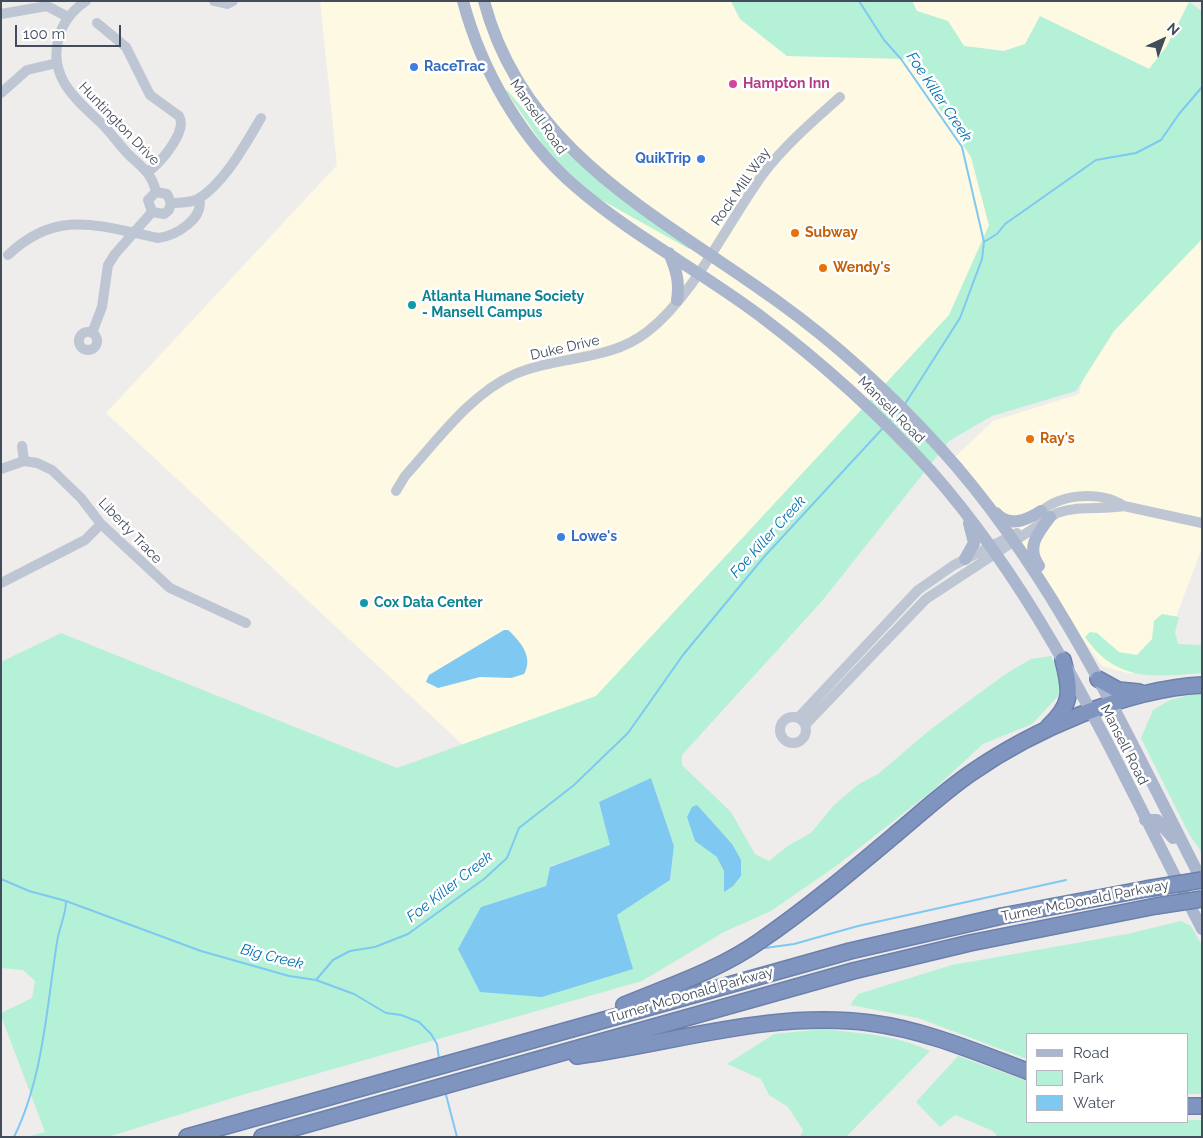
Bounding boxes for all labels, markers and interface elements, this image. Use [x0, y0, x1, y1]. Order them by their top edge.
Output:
scale bar [18, 15, 124, 47]
north arrow [1138, 15, 1188, 65]
text: N [1164, 20, 1183, 39]
text: 100 m [23, 25, 65, 43]
water label: Foe Killer Creek [902, 49, 976, 145]
place label: RaceTrac [424, 59, 485, 75]
marker: RaceTrac [408, 61, 420, 73]
street label: Mansell Road [506, 76, 570, 158]
place label: Hampton Inn [743, 76, 830, 92]
marker: Hampton Inn [727, 78, 739, 90]
street label: Huntington Drive [75, 79, 163, 169]
street label: Rock Mill Way [708, 145, 774, 229]
place label: QuikTrip [635, 151, 691, 167]
marker: QuikTrip [695, 153, 707, 165]
place label: Subway [805, 225, 858, 241]
marker: Subway [789, 227, 801, 239]
place label: Wendy's [833, 260, 890, 276]
marker: Wendy's [817, 262, 829, 274]
place label: Atlanta Humane Society - Mansell Campus [422, 289, 584, 322]
marker: Atlanta Humane Society - Mansell Campus [406, 299, 418, 311]
street label: Duke Drive [529, 332, 601, 364]
street label: Mansell Road [854, 373, 928, 447]
place label: Ray's [1040, 431, 1075, 447]
marker: Ray's [1024, 433, 1036, 445]
water label: Foe Killer Creek [726, 492, 810, 582]
street label: Liberty Trace [95, 495, 165, 567]
place label: Lowe's [571, 529, 617, 545]
marker: Lowe's [555, 531, 567, 543]
place label: Cox Data Center [374, 595, 483, 611]
marker: Cox Data Center [358, 597, 370, 609]
street label: Mansell Road [1097, 702, 1151, 788]
water label: Foe Killer Creek [403, 848, 497, 926]
street label: Turner McDonald Parkway [1000, 877, 1170, 925]
water label: Big Creek [239, 940, 305, 974]
street label: Turner McDonald Parkway [607, 963, 775, 1027]
legend [1026, 1033, 1188, 1123]
text: Road [1073, 1044, 1109, 1062]
text: Park [1073, 1069, 1104, 1087]
text: Water [1073, 1094, 1115, 1112]

